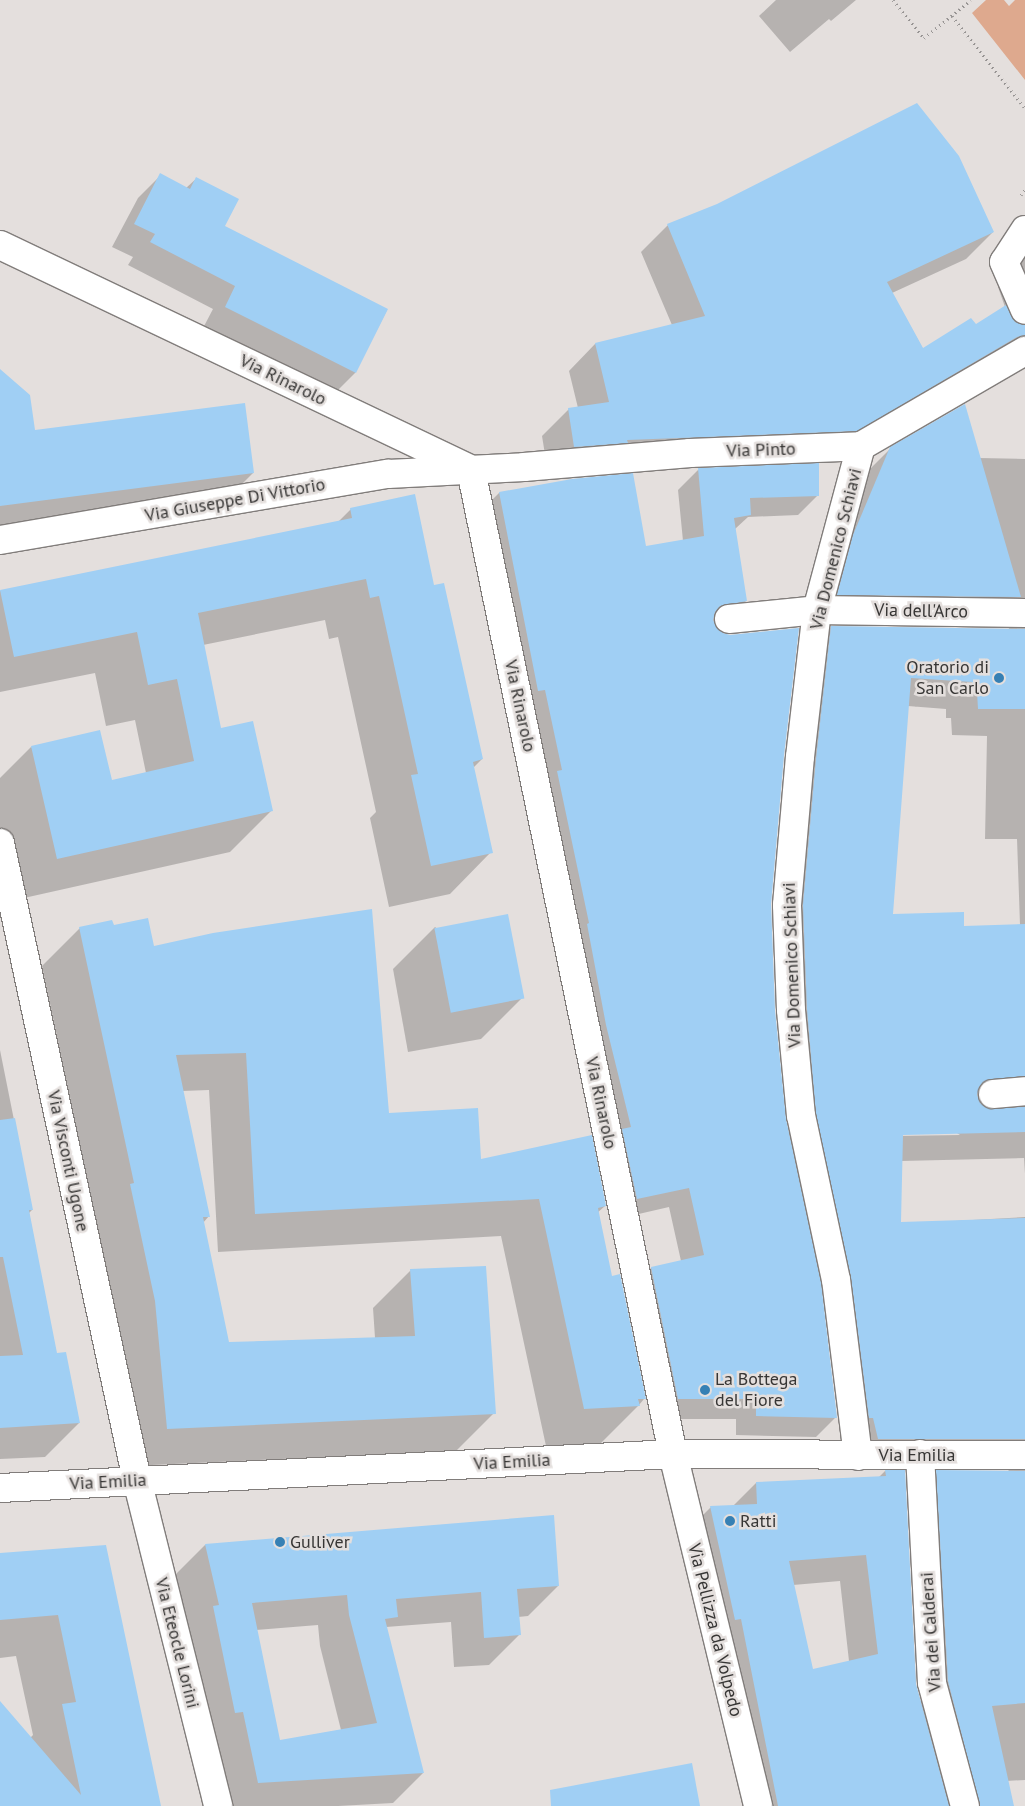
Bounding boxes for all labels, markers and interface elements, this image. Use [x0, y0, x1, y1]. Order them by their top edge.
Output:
street label: Via Rinarolo [236, 350, 330, 410]
street label: Via Pinto [726, 438, 796, 462]
street label: Via Domenico Schiavi [805, 466, 867, 632]
street label: Via Giuseppe Di Vittorio [143, 473, 327, 527]
street label: Via dell'Arco [874, 599, 968, 623]
place label: Oratorio di San Carlo [906, 657, 989, 700]
street label: Via Rinarolo [500, 658, 540, 754]
marker: Oratorio di San Carlo [993, 672, 1005, 684]
street label: Via Domenico Schiavi [778, 882, 806, 1048]
street label: Via Rinarolo [581, 1055, 621, 1151]
street label: Via Visconti Ugone [42, 1088, 94, 1234]
place label: La Bottega del Fiore [715, 1369, 797, 1412]
marker: La Bottega del Fiore [699, 1384, 711, 1396]
street label: Via Emilia [879, 1444, 955, 1466]
street label: Via Emilia [473, 1449, 551, 1475]
street label: Via Emilia [69, 1469, 147, 1495]
place label: Ratti [740, 1510, 776, 1532]
marker: Ratti [724, 1515, 736, 1527]
place label: Gulliver [290, 1531, 350, 1553]
marker: Gulliver [274, 1536, 286, 1548]
street label: Via Pellizza da Volpedo [683, 1541, 747, 1719]
street label: Via dei Calderai [916, 1571, 946, 1693]
street label: Via Eteocle Lorini [150, 1575, 204, 1711]

